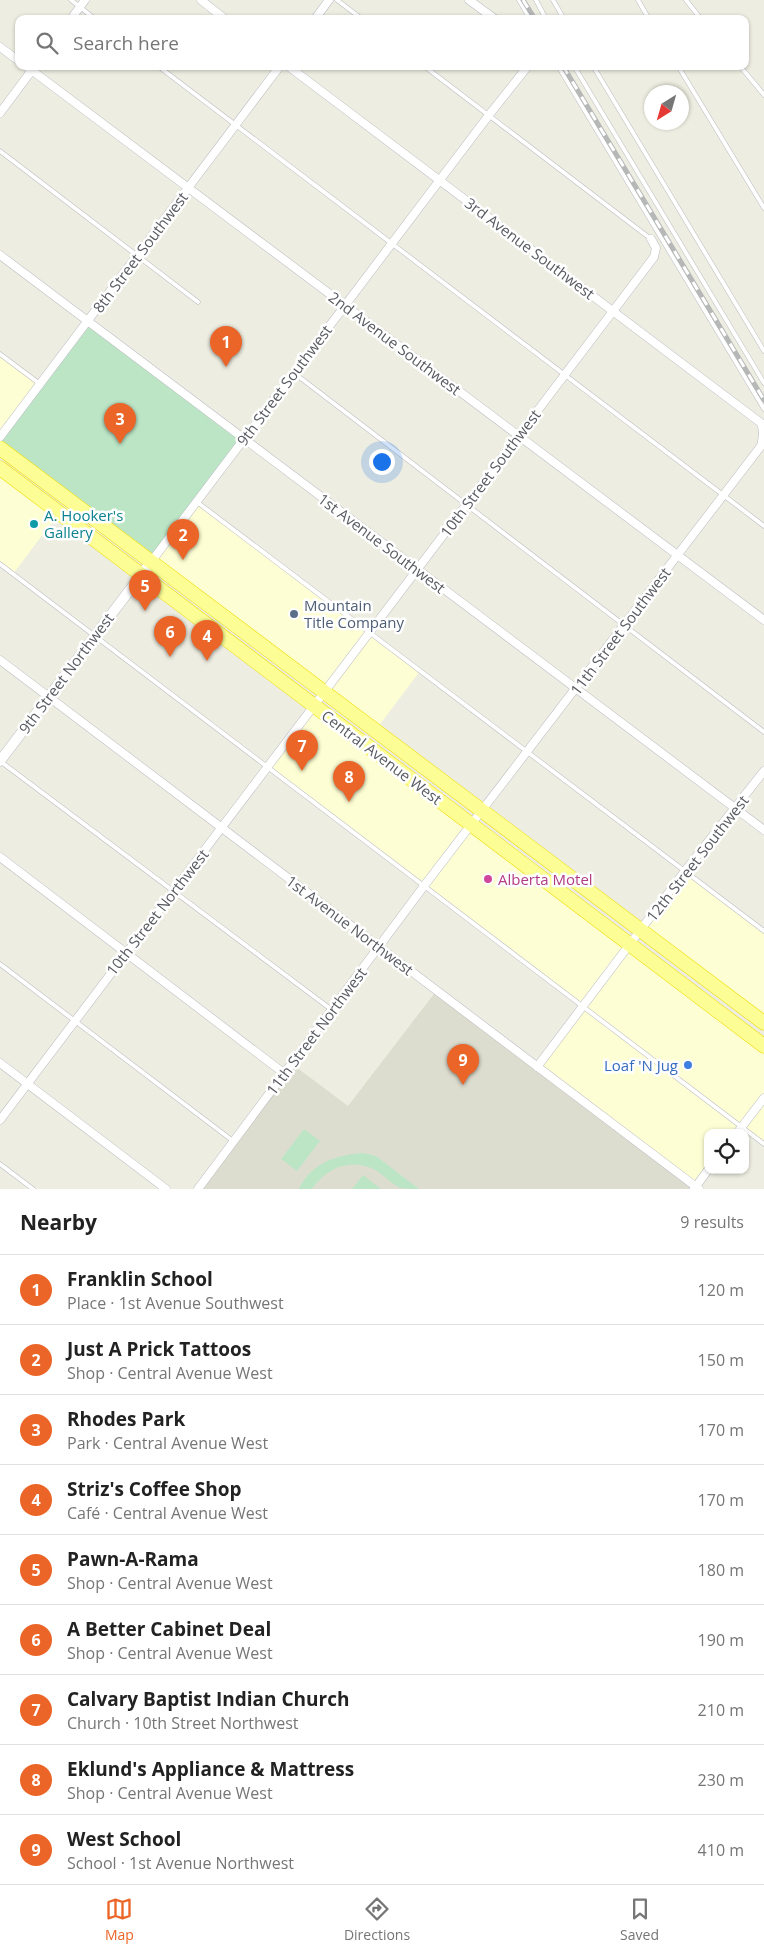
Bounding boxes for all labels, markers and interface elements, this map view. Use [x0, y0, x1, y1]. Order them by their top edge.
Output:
search box [15, 15, 749, 70]
icon: search [33, 29, 61, 57]
text: Search here [73, 30, 179, 56]
north arrow [644, 85, 689, 130]
street label: 8th Street Southwest [88, 188, 192, 316]
street label: 3rd Avenue Southwest [461, 193, 599, 303]
street label: 2nd Avenue Southwest [325, 287, 465, 399]
street label: 9th Street Southwest [232, 321, 336, 449]
pin: 1 [210, 326, 242, 367]
pin: 3 [104, 403, 136, 444]
street label: 10th Street Southwest [435, 405, 545, 541]
your location [369, 449, 395, 475]
street label: 1st Avenue Southwest [314, 488, 450, 598]
place label: A. Hooker's Gallery [44, 505, 123, 542]
marker: A. Hooker's Gallery [28, 518, 40, 530]
pin: 2 [167, 519, 199, 560]
street label: 11th Street Southwest [565, 563, 675, 699]
pin: 5 [129, 570, 161, 611]
place label: Mountain Title Company [304, 595, 405, 632]
marker: Mountain Title Company [288, 608, 300, 620]
street label: 9th Street Northwest [14, 609, 118, 737]
pin: 6 [154, 616, 186, 657]
pin: 4 [191, 620, 223, 661]
street label: Central Avenue West [318, 705, 446, 809]
pin: 7 [286, 730, 318, 771]
pin: 8 [333, 761, 365, 802]
street label: 12th Street Southwest [641, 791, 753, 925]
street label: 10th Street Northwest [101, 845, 213, 979]
place label: Alberta Motel [498, 869, 593, 889]
street label: 1st Avenue Northwest [282, 870, 418, 980]
marker: Alberta Motel [482, 873, 494, 885]
street label: 11th Street Northwest [261, 963, 371, 1099]
pin: 9 [447, 1044, 479, 1085]
place label: Loaf 'N Jug [604, 1055, 678, 1075]
marker: Loaf 'N Jug [682, 1059, 694, 1071]
map controls [704, 1129, 749, 1174]
button: locate [704, 1129, 749, 1174]
text: Nearby [20, 1208, 97, 1236]
text: 9 results [680, 1211, 744, 1233]
text: Franklin School [67, 1266, 213, 1292]
text: 1 [31, 1279, 41, 1301]
text: 120 m [698, 1279, 744, 1301]
text: Place · 1st Avenue Southwest [67, 1292, 284, 1314]
text: Just A Prick Tattoos [67, 1336, 251, 1362]
text: 2 [31, 1349, 41, 1371]
text: 150 m [698, 1349, 744, 1371]
text: Shop · Central Avenue West [67, 1362, 273, 1384]
text: Rhodes Park [67, 1406, 185, 1432]
text: 3 [31, 1419, 41, 1441]
text: 170 m [698, 1419, 744, 1441]
text: Park · Central Avenue West [67, 1432, 268, 1454]
text: Striz's Coffee Shop [67, 1476, 242, 1502]
text: 4 [31, 1489, 41, 1511]
text: 170 m [698, 1489, 744, 1511]
text: Café · Central Avenue West [67, 1502, 268, 1524]
text: Pawn-A-Rama [67, 1546, 199, 1572]
text: 5 [31, 1559, 41, 1581]
text: 180 m [698, 1559, 744, 1581]
text: Shop · Central Avenue West [67, 1572, 273, 1594]
text: A Better Cabinet Deal [67, 1616, 271, 1642]
text: 6 [31, 1629, 41, 1651]
text: 190 m [698, 1629, 744, 1651]
text: Shop · Central Avenue West [67, 1642, 273, 1664]
text: Calvary Baptist Indian Church [67, 1686, 349, 1712]
text: 7 [31, 1699, 41, 1721]
text: 210 m [698, 1699, 744, 1721]
text: Church · 10th Street Northwest [67, 1712, 298, 1734]
text: Eklund's Appliance & Mattress [67, 1756, 354, 1782]
text: 8 [31, 1769, 41, 1791]
text: 230 m [698, 1769, 744, 1791]
text: Shop · Central Avenue West [67, 1782, 273, 1804]
text: West School [67, 1826, 181, 1852]
text: 9 [31, 1839, 41, 1861]
text: 410 m [698, 1839, 744, 1861]
text: School · 1st Avenue Northwest [67, 1852, 294, 1874]
tab: Map [105, 1895, 134, 1944]
tab: Directions [344, 1895, 410, 1944]
tab: Saved [620, 1895, 659, 1944]

